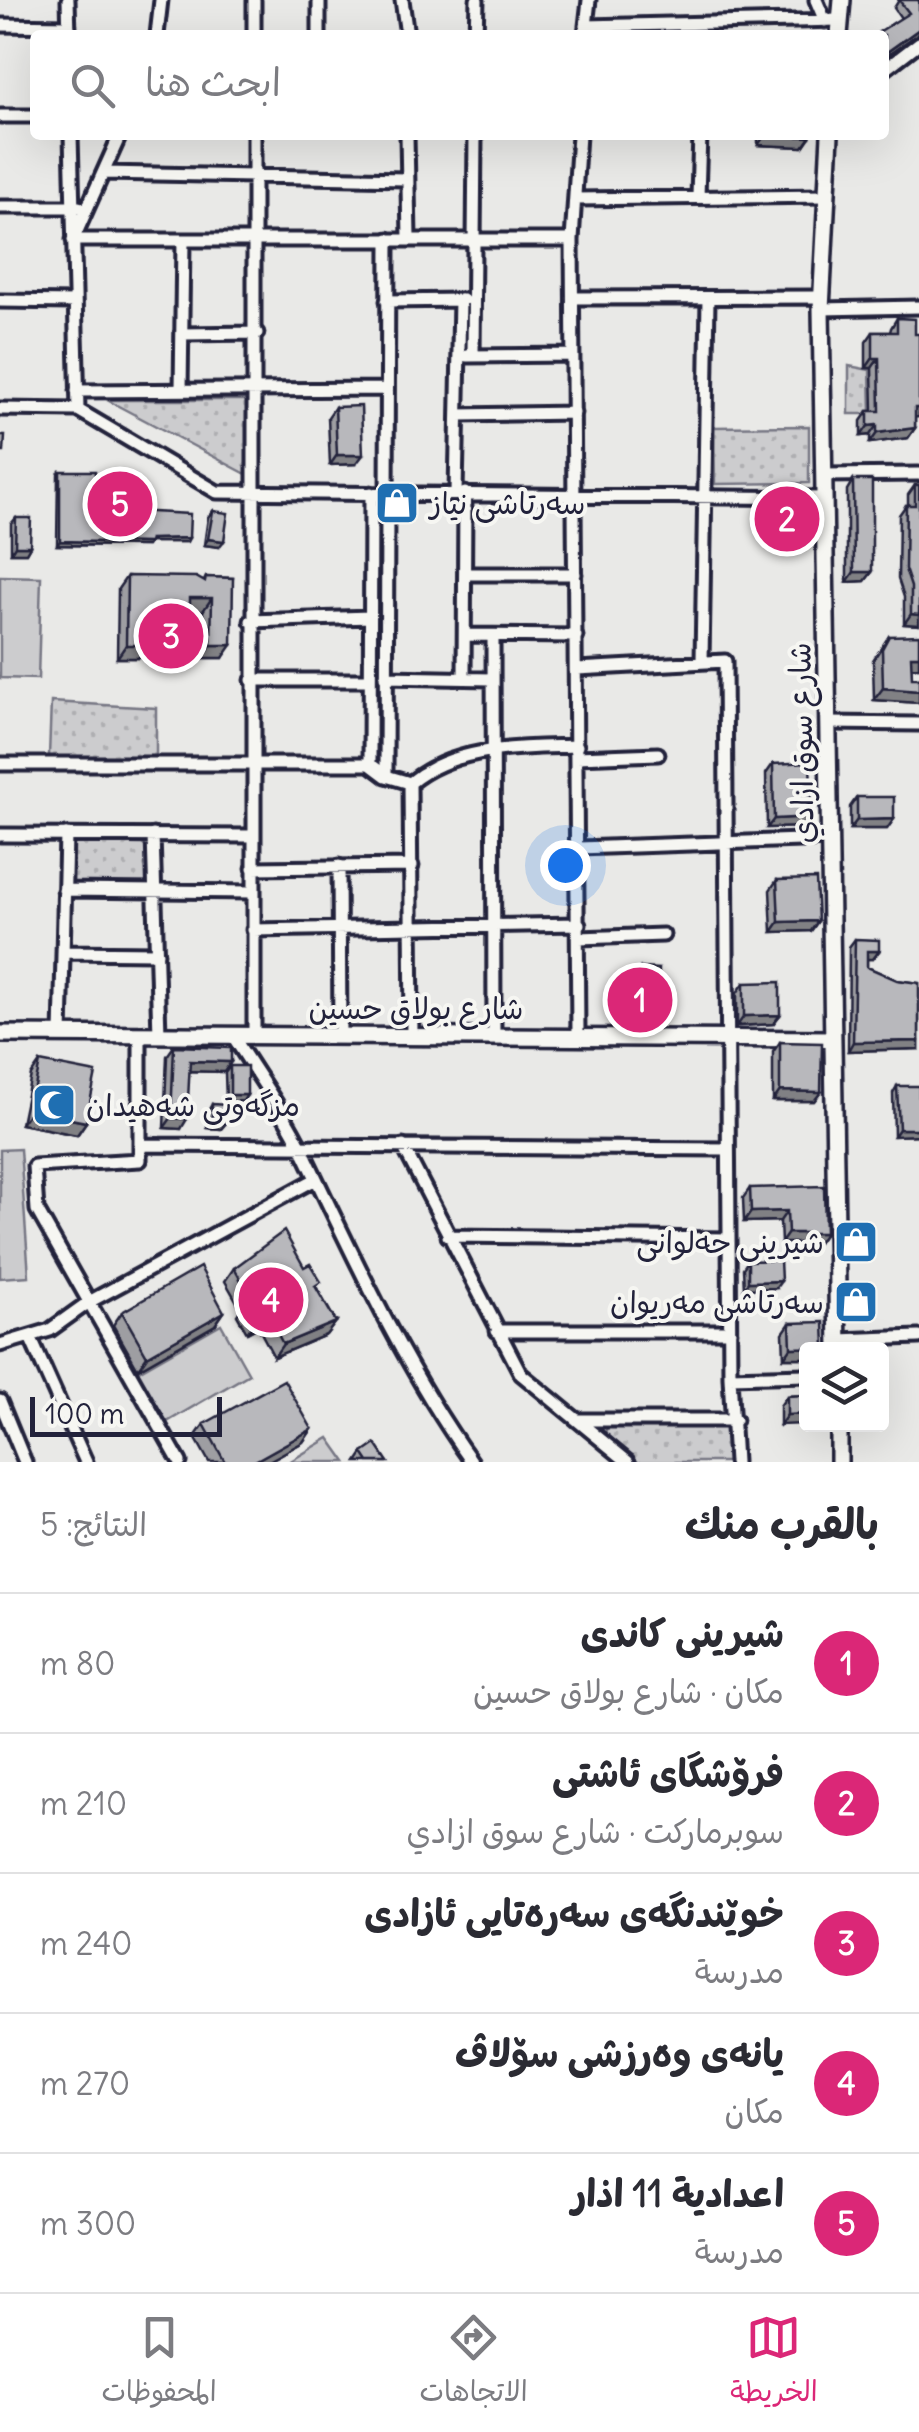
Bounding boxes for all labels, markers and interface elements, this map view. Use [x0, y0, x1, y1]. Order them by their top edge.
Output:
search box [30, 30, 889, 140]
icon: search [65, 58, 120, 113]
text: ابحث هنا [145, 59, 281, 106]
pin: 5 [88, 466, 152, 542]
shop icon: سەرتاشی نیاز [374, 480, 420, 526]
pin: 2 [754, 482, 820, 556]
place label: سەرتاشی نیاز [427, 484, 585, 523]
pin: 3 [138, 598, 204, 674]
street label: شارع سوق ازادي [780, 642, 825, 844]
your location [540, 840, 591, 891]
pin: 1 [608, 962, 672, 1038]
street label: شارع بولاق حسين [309, 989, 523, 1030]
mosque icon: مزگەوتی شەهیدان [31, 1082, 77, 1128]
place label: مزگەوتی شەهیدان [86, 1086, 300, 1125]
shop icon: شیرینی حەلوانی [833, 1219, 879, 1265]
place label: شیرینی حەلوانی [636, 1223, 824, 1262]
pin: 4 [238, 1262, 304, 1338]
shop icon: سەرتاشی مەریوان [833, 1279, 879, 1325]
place label: سەرتاشی مەریوان [610, 1283, 824, 1322]
map controls [799, 1342, 889, 1432]
button: layers [799, 1342, 889, 1432]
scale bar [30, 1392, 222, 1436]
text: 100 m [45, 1396, 124, 1432]
text: بالقرب منك [685, 1498, 879, 1550]
text: النتائج: 5 [40, 1504, 147, 1545]
text: شیرینی کاندی [580, 1610, 784, 1657]
text: 80 m [40, 1643, 115, 1684]
text: 1 [840, 1643, 853, 1684]
text: مكان · شارع بولاق حسين [473, 1671, 784, 1712]
text: فرۆشگای ئاشتی [552, 1750, 784, 1797]
text: 210 m [40, 1783, 127, 1824]
text: 2 [838, 1783, 855, 1824]
text: سوبرماركت · شارع سوق ازادي [407, 1811, 784, 1852]
text: خوێندنگەی سەرەتایی ئازادی [364, 1890, 784, 1937]
text: 240 m [40, 1923, 132, 1964]
text: 3 [837, 1923, 856, 1964]
text: مدرسة [695, 1951, 784, 1992]
text: یانەی وەرزشی سۆلاڤ [455, 2030, 784, 2077]
text: 270 m [40, 2063, 130, 2104]
text: 4 [837, 2063, 856, 2104]
text: مكان [725, 2091, 784, 2132]
text: اعدادية 11 اذار [572, 2170, 784, 2217]
text: 300 m [40, 2203, 136, 2244]
text: 5 [837, 2203, 856, 2244]
text: مدرسة [695, 2231, 784, 2272]
tab: المحفوظات [101, 2310, 217, 2416]
tab: الاتجاهات [419, 2310, 528, 2416]
tab: الخريطة [730, 2310, 818, 2416]

